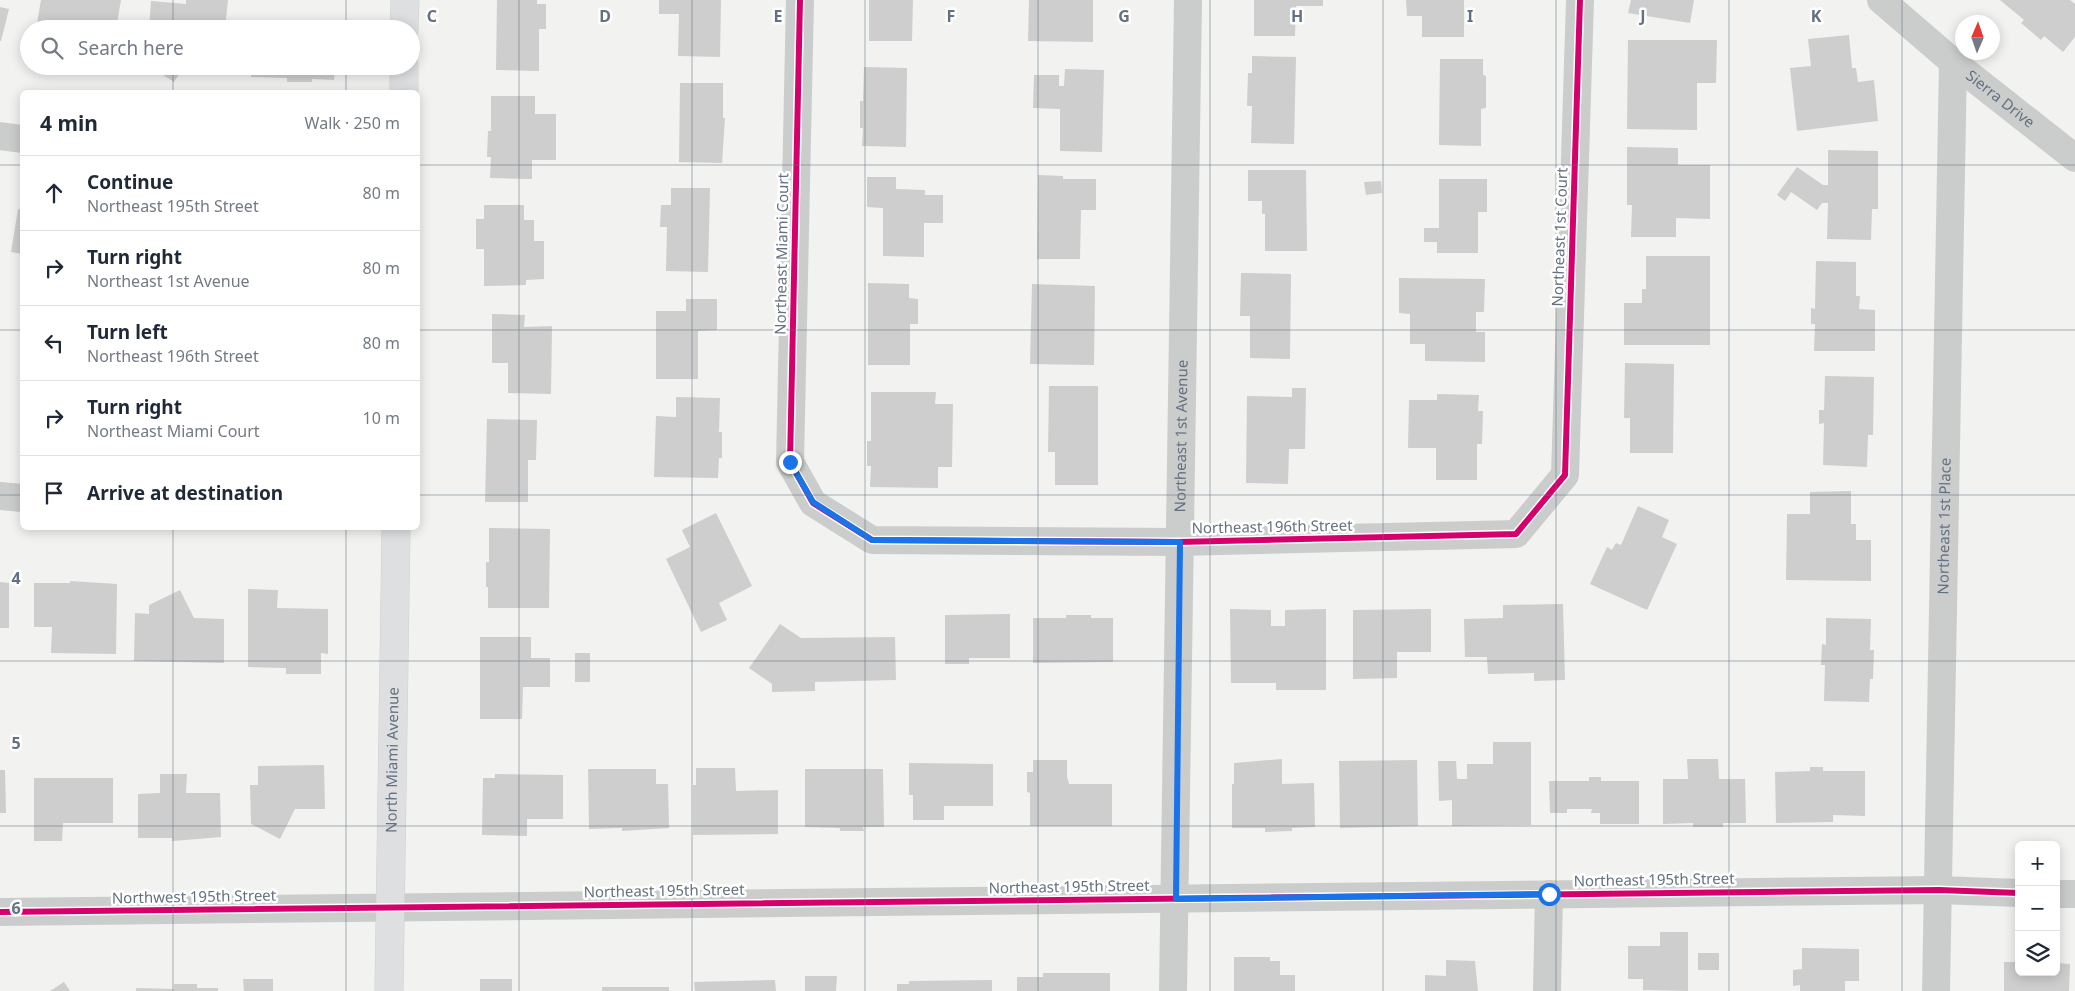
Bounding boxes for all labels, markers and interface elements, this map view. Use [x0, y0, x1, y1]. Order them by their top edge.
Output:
text: C [427, 5, 437, 27]
text: D [599, 5, 611, 27]
text: E [774, 5, 783, 27]
text: F [947, 5, 955, 27]
text: G [1118, 5, 1130, 27]
text: H [1291, 5, 1303, 27]
text: I [1467, 5, 1473, 27]
text: J [1638, 5, 1646, 27]
text: K [1811, 5, 1822, 27]
north arrow [1955, 15, 2000, 60]
search box [20, 20, 420, 75]
icon: search [38, 34, 66, 62]
text: Search here [78, 35, 184, 61]
street label: Sierra Drive [1962, 65, 2039, 132]
text: 4 min [40, 109, 98, 137]
text: Walk · 250 m [305, 112, 400, 134]
street label: Northeast 1st Court [1547, 166, 1571, 307]
text: Continue [87, 169, 173, 195]
street label: Northeast Miami Court [770, 172, 792, 335]
icon: ahead [40, 179, 68, 207]
text: 80 m [363, 182, 400, 204]
text: Northeast 195th Street [87, 195, 259, 217]
text: Turn right [87, 244, 182, 270]
icon: right [40, 254, 68, 282]
text: 80 m [363, 257, 400, 279]
text: Northeast 1st Avenue [87, 270, 250, 292]
text: Turn left [87, 319, 168, 345]
icon: left [40, 329, 68, 357]
text: 80 m [363, 332, 400, 354]
text: Northeast 196th Street [87, 345, 259, 367]
street label: Northeast 1st Avenue [1169, 360, 1192, 513]
text: Turn right [87, 394, 182, 420]
icon: right [40, 404, 68, 432]
text: 10 m [363, 407, 400, 429]
text: Northeast Miami Court [87, 420, 260, 442]
route end [779, 451, 802, 474]
street label: Northeast 1st Place [1932, 457, 1955, 595]
icon: arrive [40, 479, 68, 507]
text: Arrive at destination [87, 480, 283, 506]
street label: Northeast 196th Street [1191, 515, 1353, 537]
text: 4 [11, 567, 21, 589]
street label: North Miami Avenue [380, 687, 403, 833]
text: 5 [11, 732, 21, 754]
map controls [2015, 841, 2060, 976]
button: + [2015, 841, 2060, 886]
street label: Northeast 195th Street [1573, 868, 1735, 890]
street label: Northeast 195th Street [988, 875, 1150, 897]
street label: Northeast 195th Street [583, 879, 745, 901]
route start [1538, 883, 1561, 906]
street label: Northwest 195th Street [112, 885, 277, 907]
button: − [2015, 886, 2060, 931]
text: 6 [11, 897, 21, 919]
button: layers [2015, 931, 2060, 976]

